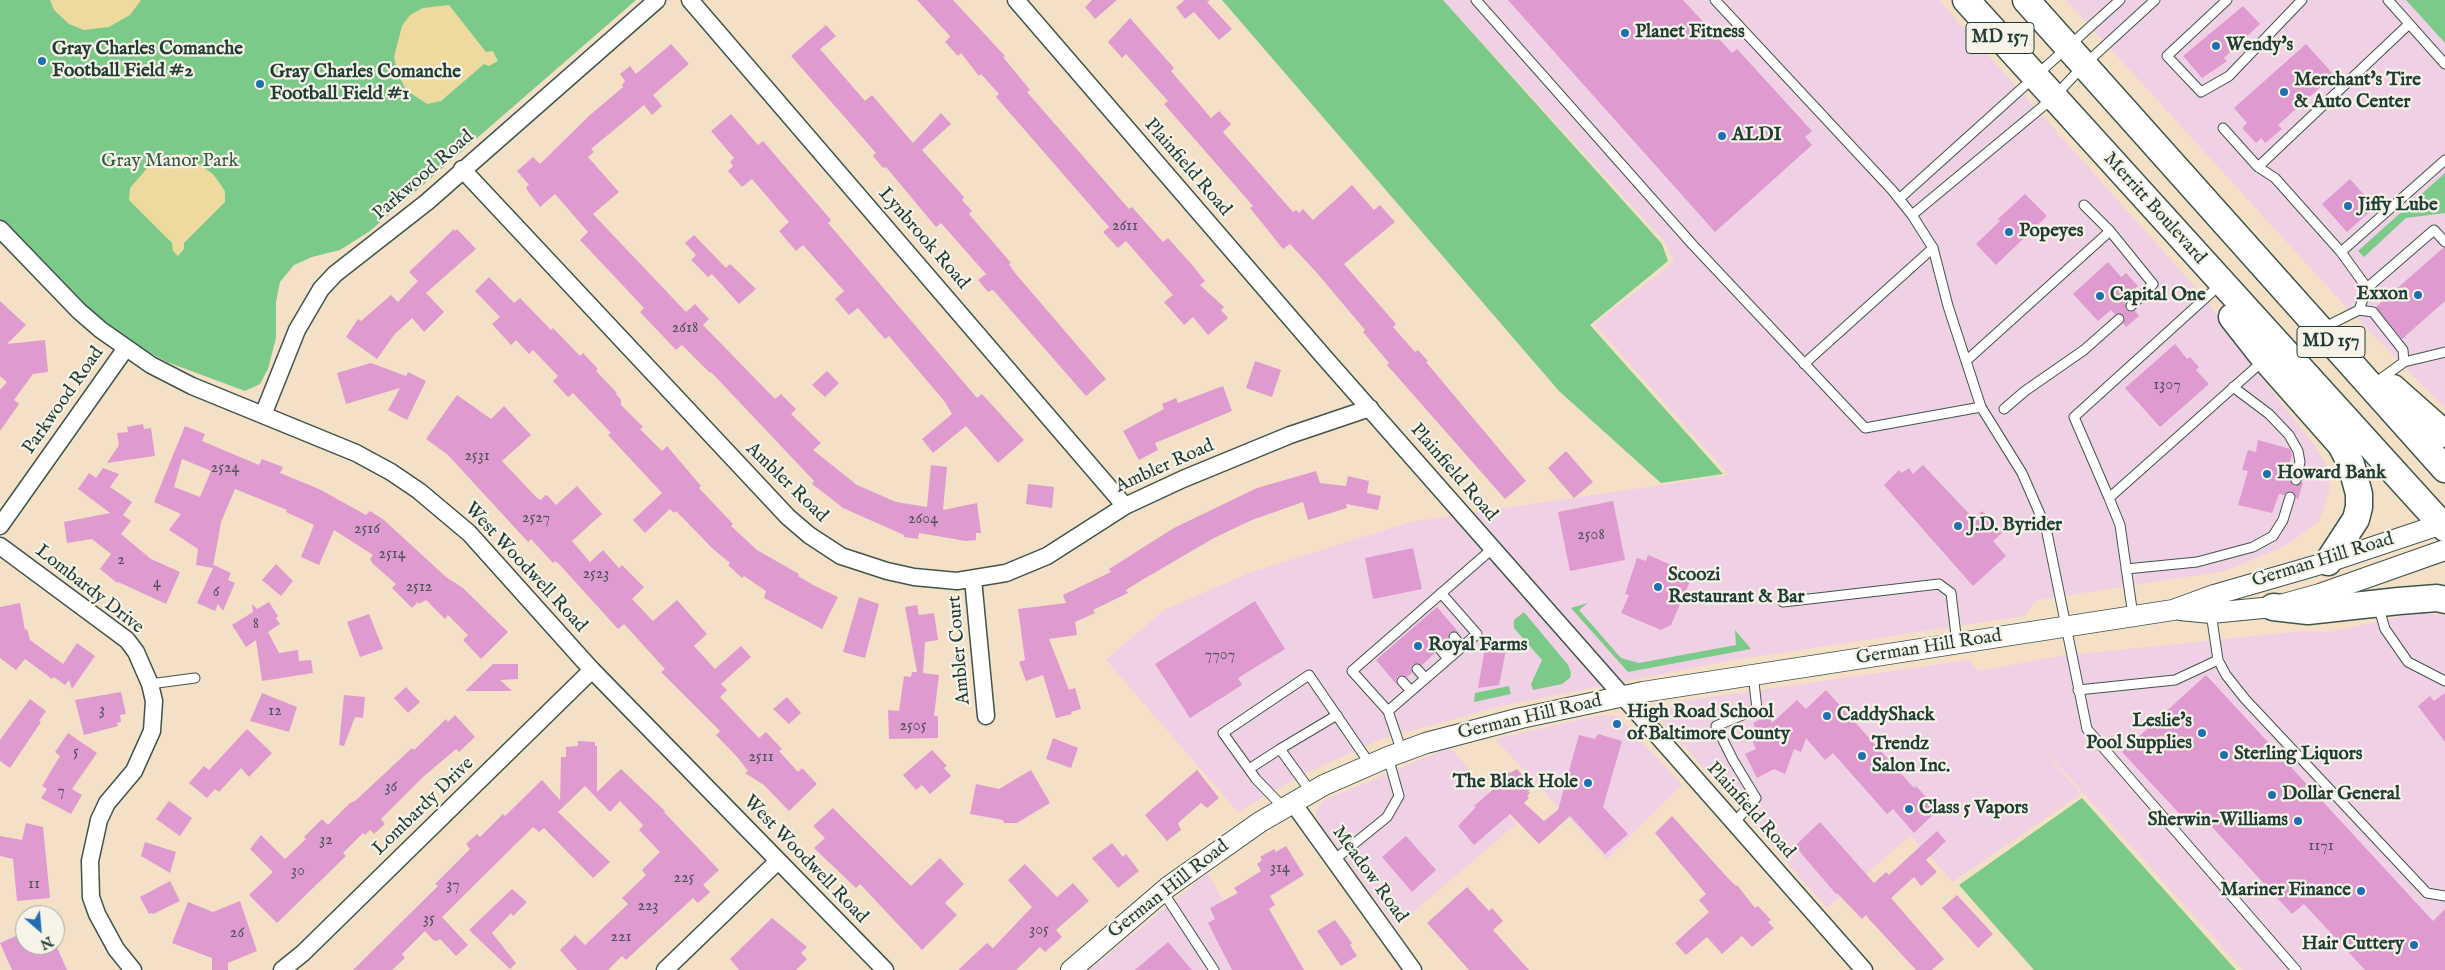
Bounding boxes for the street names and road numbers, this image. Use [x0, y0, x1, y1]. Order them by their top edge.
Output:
road number: MD 157 [1966, 22, 2034, 54]
street label: Plainfield Road [1138, 115, 1236, 221]
street label: Parkwood Road [369, 126, 479, 226]
street label: Merritt Boulevard [2098, 148, 2210, 270]
street label: Lynbrook Road [873, 183, 973, 295]
road number: MD 157 [2297, 327, 2365, 358]
street label: Parkwood Road [19, 343, 109, 459]
street label: Plainfield Road [1404, 420, 1502, 526]
street label: Ambler Road [1112, 435, 1218, 499]
street label: Ambler Road [740, 438, 832, 528]
street label: West Woodwell Road [459, 498, 591, 638]
street label: German Hill Road [2249, 529, 2397, 593]
street label: Lombardy Drive [30, 540, 148, 640]
street label: Ambler Court [944, 594, 976, 706]
street label: German Hill Road [1855, 625, 2003, 671]
street label: German Hill Road [1456, 690, 1604, 746]
street label: Lombardy Drive [369, 753, 479, 861]
street label: Plainfield Road [1701, 758, 1799, 864]
street label: West Woodwell Road [738, 791, 872, 929]
street label: Meadow Road [1326, 822, 1412, 928]
street label: German Hill Road [1104, 836, 1234, 944]

